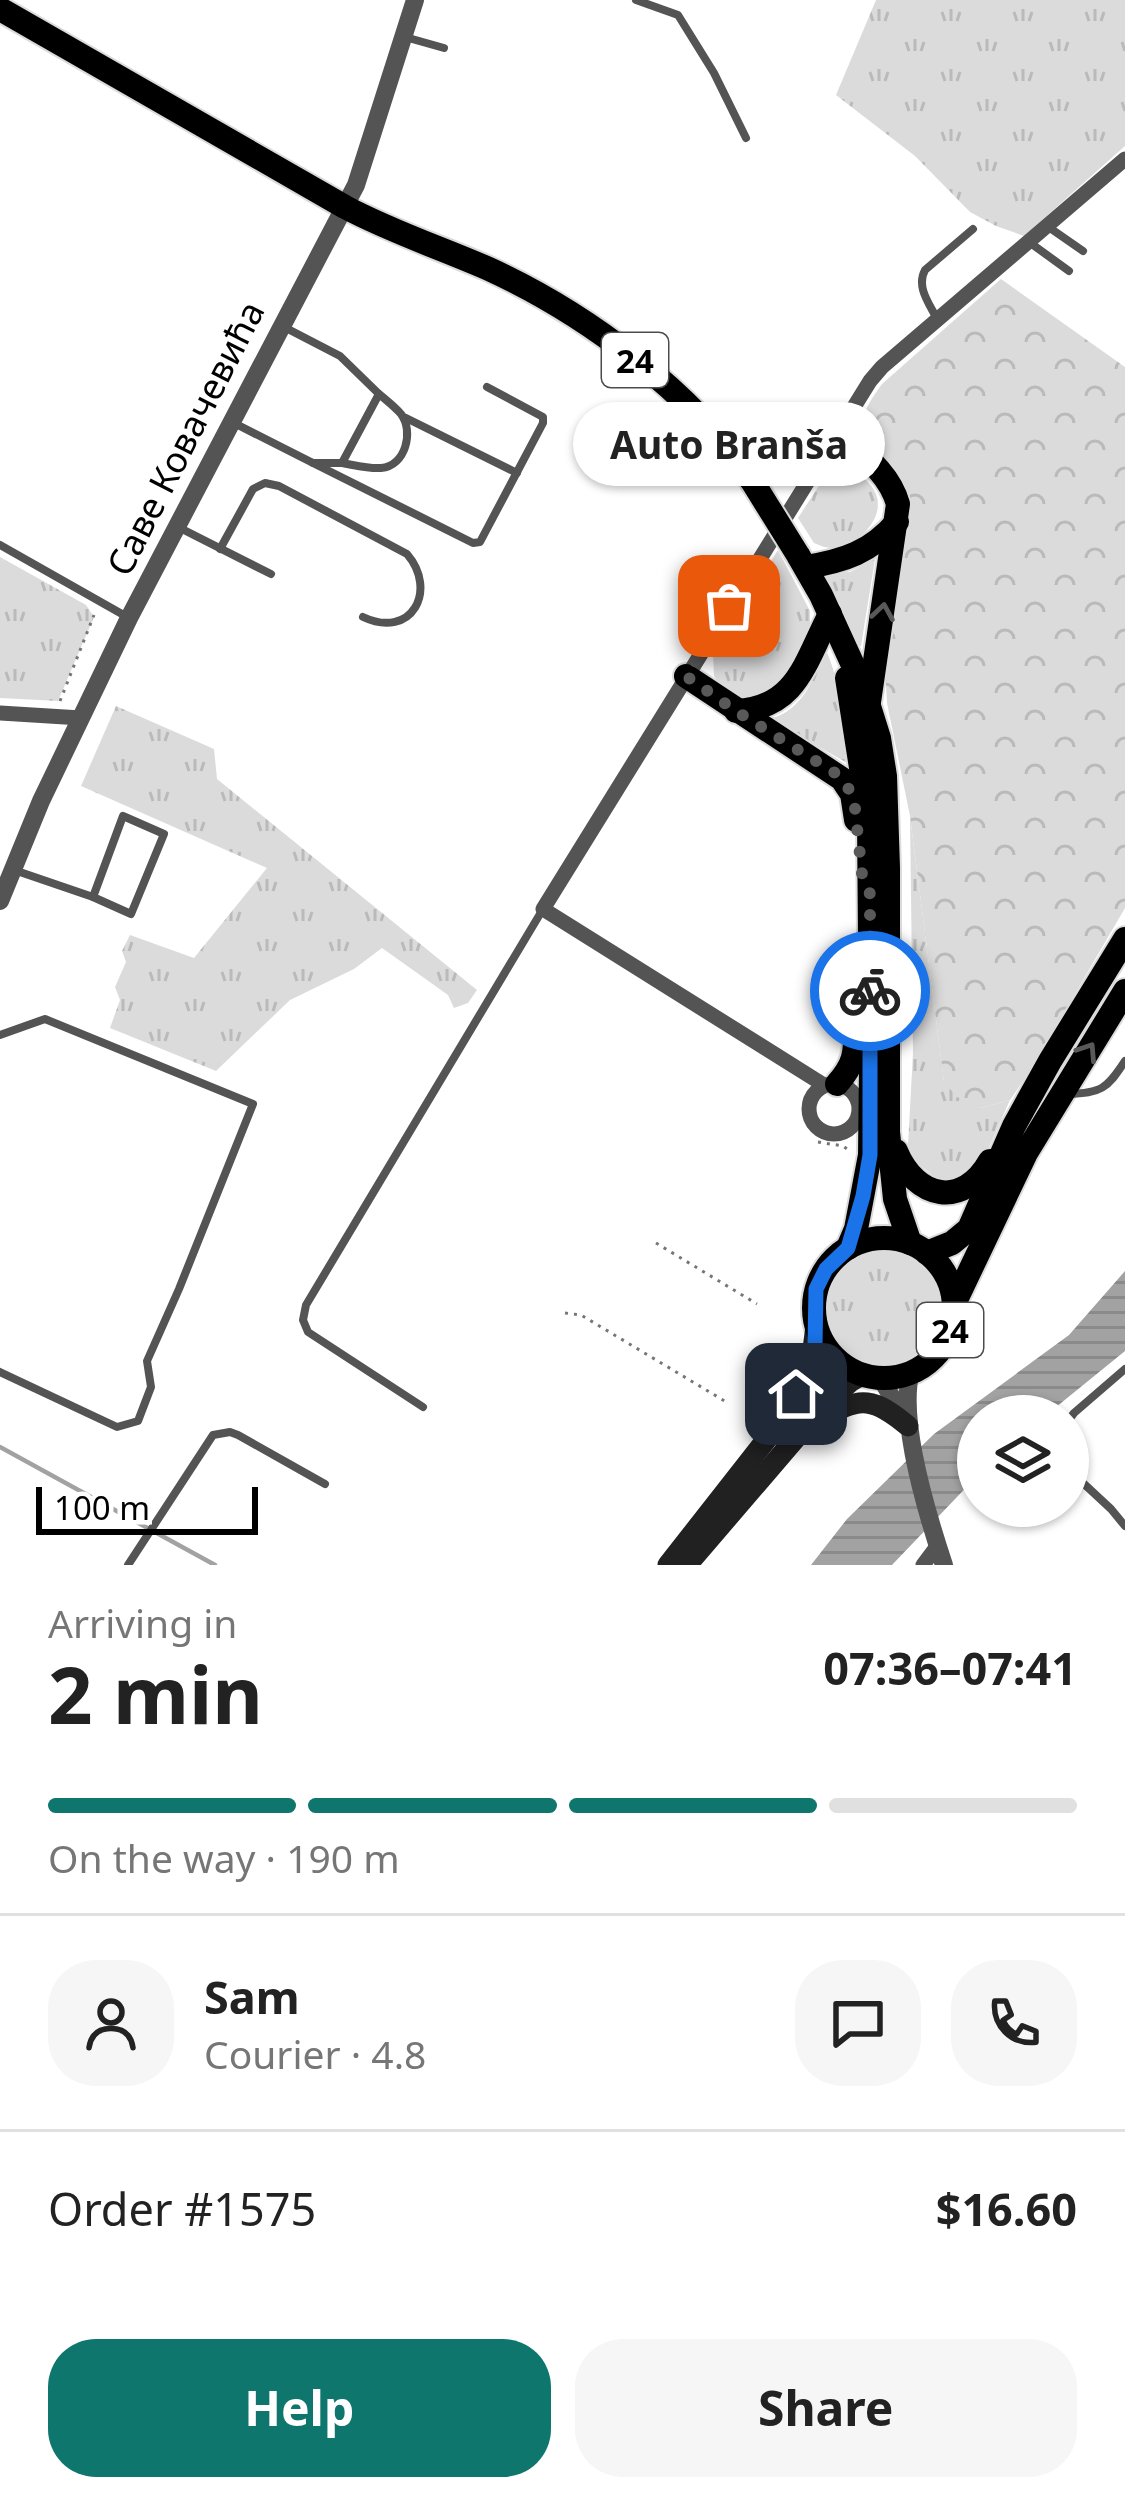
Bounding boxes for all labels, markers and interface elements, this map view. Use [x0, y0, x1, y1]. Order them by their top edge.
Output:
street label: Саве Ковачевића [95, 292, 275, 584]
road number: 24 [602, 333, 668, 387]
callout: Auto Branša [573, 402, 885, 486]
text: Auto Branša [610, 417, 848, 470]
pin [678, 555, 780, 657]
icon: bag [696, 573, 762, 639]
one-way arrow [869, 603, 895, 622]
courier [810, 931, 930, 1051]
icon: bike [837, 958, 903, 1024]
one-way arrow [1074, 1042, 1096, 1064]
road number: 24 [917, 1303, 983, 1357]
pin [745, 1343, 847, 1445]
icon: home [763, 1361, 829, 1427]
map controls [957, 1395, 1089, 1527]
button: layers [957, 1395, 1089, 1527]
scale bar [36, 1481, 258, 1534]
text: 100 m [54, 1485, 150, 1530]
text: Arriving in [48, 1596, 237, 1649]
text: 07:36–07:41 [823, 1637, 1077, 1698]
text: 2 min [48, 1641, 263, 1747]
text: On the way · 190 m [48, 1831, 400, 1884]
button: person [48, 1960, 174, 2086]
button: chat [795, 1960, 921, 2086]
button: phone [951, 1960, 1077, 2086]
text: Sam [204, 1966, 300, 2027]
text: Courier · 4.8 [204, 2027, 426, 2080]
text: Order #1575 [48, 2178, 316, 2239]
text: $16.60 [936, 2178, 1077, 2239]
button: Help [48, 2339, 551, 2477]
button: Share [575, 2339, 1077, 2477]

